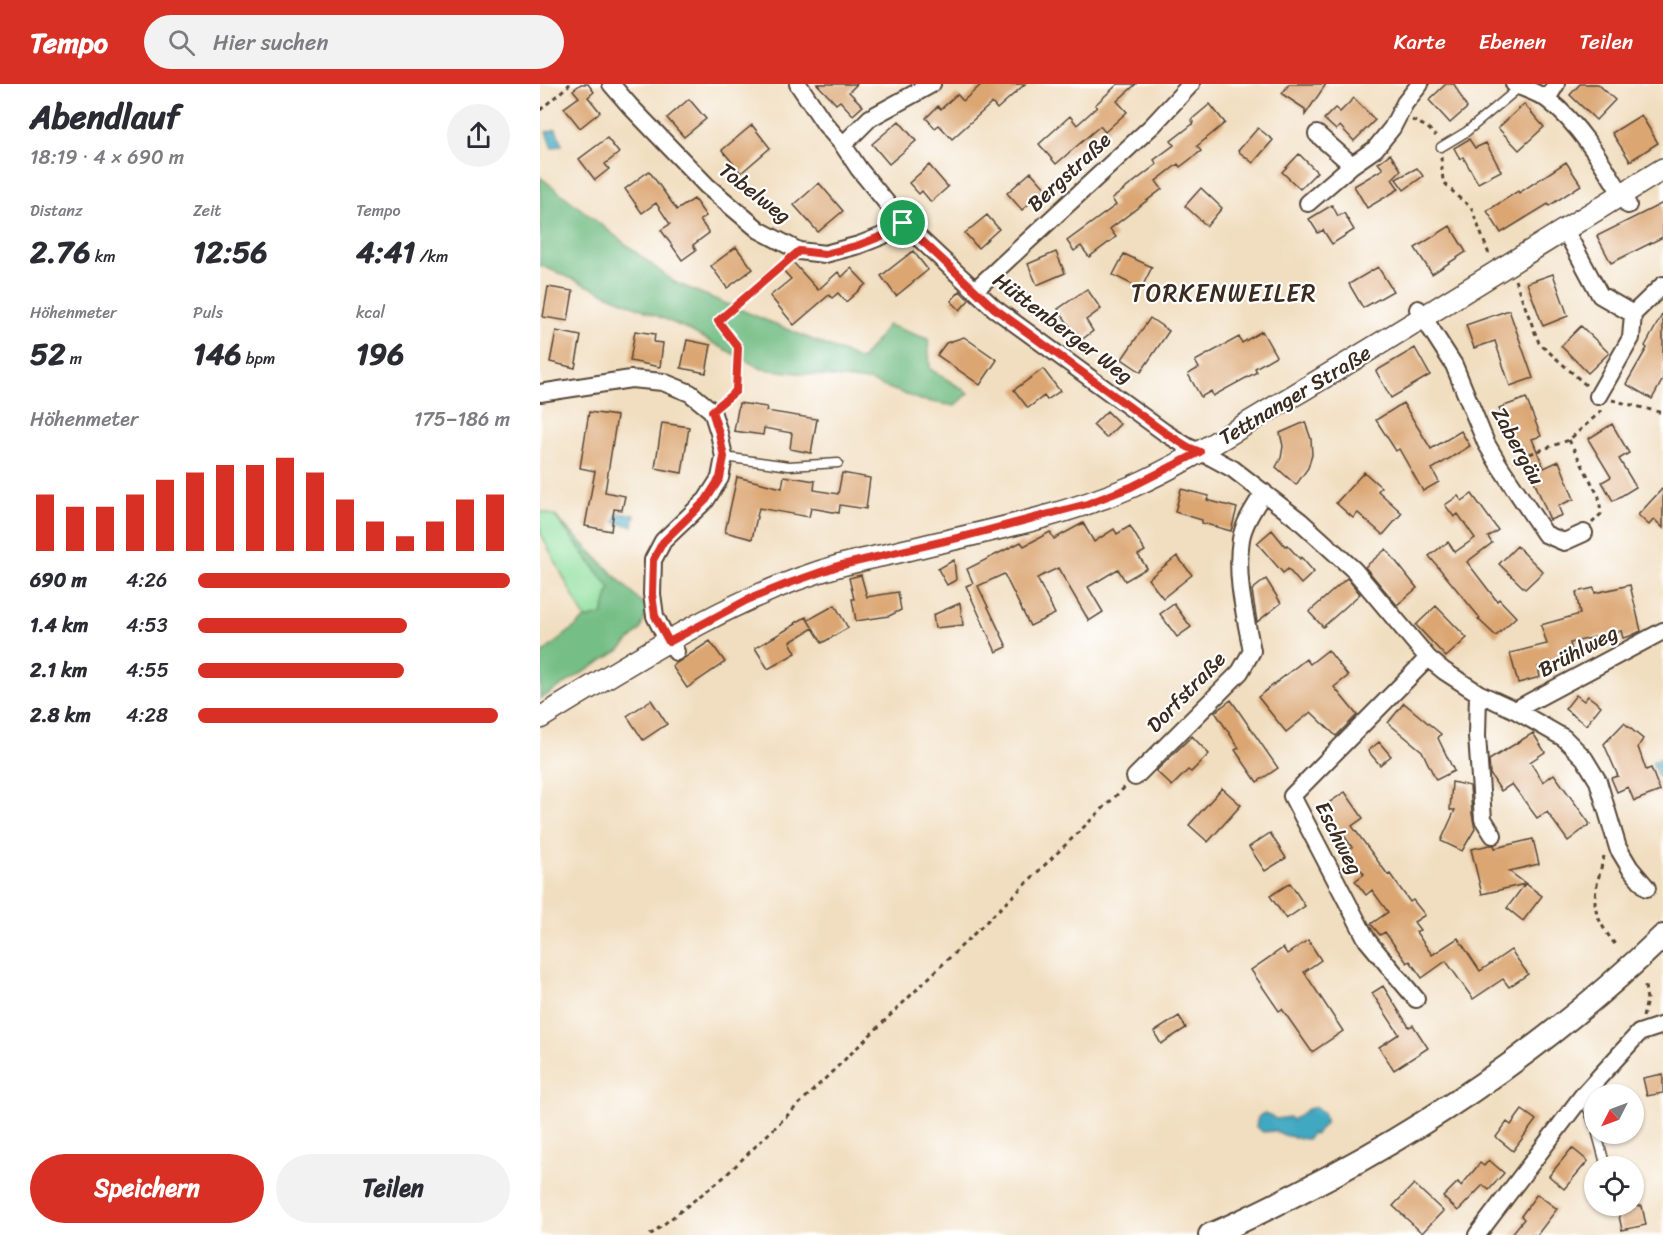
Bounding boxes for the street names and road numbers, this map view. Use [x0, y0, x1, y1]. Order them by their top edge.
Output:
street label: Bergstraße [1018, 122, 1120, 222]
street label: Tobelweg [710, 152, 800, 234]
street label: Hüttenberger Weg [984, 262, 1142, 394]
street label: Tettnanger Straße [1211, 334, 1379, 456]
street label: Zabergäu [1481, 399, 1555, 493]
street label: Brühlweg [1531, 614, 1625, 688]
street label: Dorfstraße [1137, 642, 1235, 742]
street label: Eschweg [1304, 794, 1374, 882]

